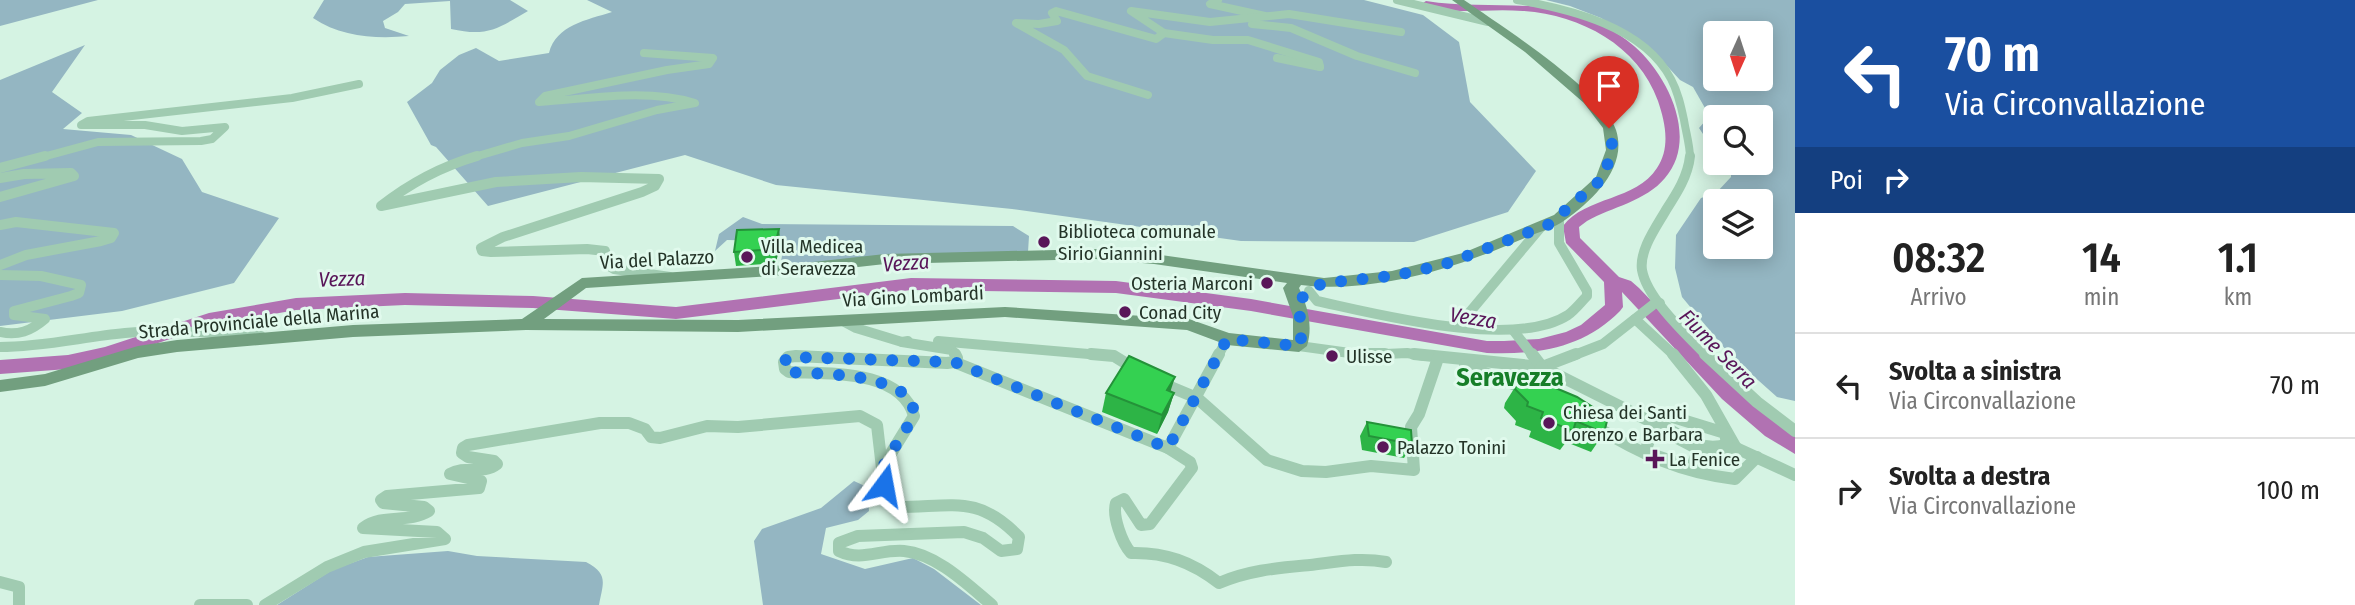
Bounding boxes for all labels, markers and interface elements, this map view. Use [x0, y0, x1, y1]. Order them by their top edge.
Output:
north arrow [1703, 21, 1773, 91]
map controls [1703, 21, 1773, 259]
text: 70 m [1945, 25, 2040, 84]
icon: left [1830, 28, 1921, 119]
pin [1579, 56, 1639, 128]
icon: arrive [1590, 67, 1628, 105]
text: Via Circonvallazione [1945, 85, 2205, 123]
button: search [1703, 105, 1773, 175]
icon: right [1877, 161, 1915, 199]
text: Poi [1830, 165, 1863, 196]
button: layers [1703, 189, 1773, 259]
place label: Biblioteca comunale Sirio Giannini [1058, 220, 1216, 265]
text: 08:32 [1892, 233, 1985, 283]
text: 14 [2082, 233, 2121, 283]
text: 1.1 [2218, 233, 2258, 283]
marker: Biblioteca comunale Sirio Giannini [1036, 234, 1052, 250]
place label: Villa Medicea di Seravezza [761, 235, 863, 280]
street label: Via del Palazzo [599, 245, 715, 274]
water label: Vezza [882, 248, 930, 278]
marker: Villa Medicea di Seravezza [739, 249, 755, 265]
water label: Vezza [318, 265, 366, 293]
place label: Osteria Marconi [1131, 272, 1253, 295]
marker: Osteria Marconi [1259, 275, 1275, 291]
street label: Via Gino Lombardi [842, 281, 984, 312]
text: Arrivo [1910, 283, 1967, 311]
text: min [2084, 283, 2119, 311]
text: km [2224, 283, 2252, 311]
street label: Strada Provinciale della Marina [138, 300, 380, 343]
place label: Conad City [1139, 301, 1222, 324]
water label: Vezza [1448, 301, 1498, 335]
marker: Conad City [1117, 304, 1133, 320]
water label: Fiume Serra [1674, 304, 1762, 394]
place label: Ulisse [1346, 345, 1392, 368]
marker: Ulisse [1324, 348, 1340, 364]
text: Svolta a sinistra [1889, 356, 2061, 387]
district label: Seravezza [1456, 362, 1564, 393]
icon: left [1830, 367, 1868, 405]
text: 70 m [2270, 370, 2320, 401]
text: Via Circonvallazione [1889, 387, 2076, 415]
place label: Chiesa dei Santi Lorenzo e Barbara [1563, 401, 1703, 446]
marker: Chiesa dei Santi Lorenzo e Barbara [1541, 415, 1557, 431]
place label: Palazzo Tonini [1397, 436, 1506, 459]
marker: Palazzo Tonini [1375, 439, 1391, 455]
position arrow [847, 448, 921, 522]
place label: La Fenice [1669, 448, 1740, 471]
marker: La Fenice [1647, 451, 1663, 467]
text: Svolta a destra [1889, 461, 2050, 492]
icon: right [1830, 472, 1868, 510]
text: 100 m [2257, 475, 2320, 506]
text: Via Circonvallazione [1889, 492, 2076, 520]

